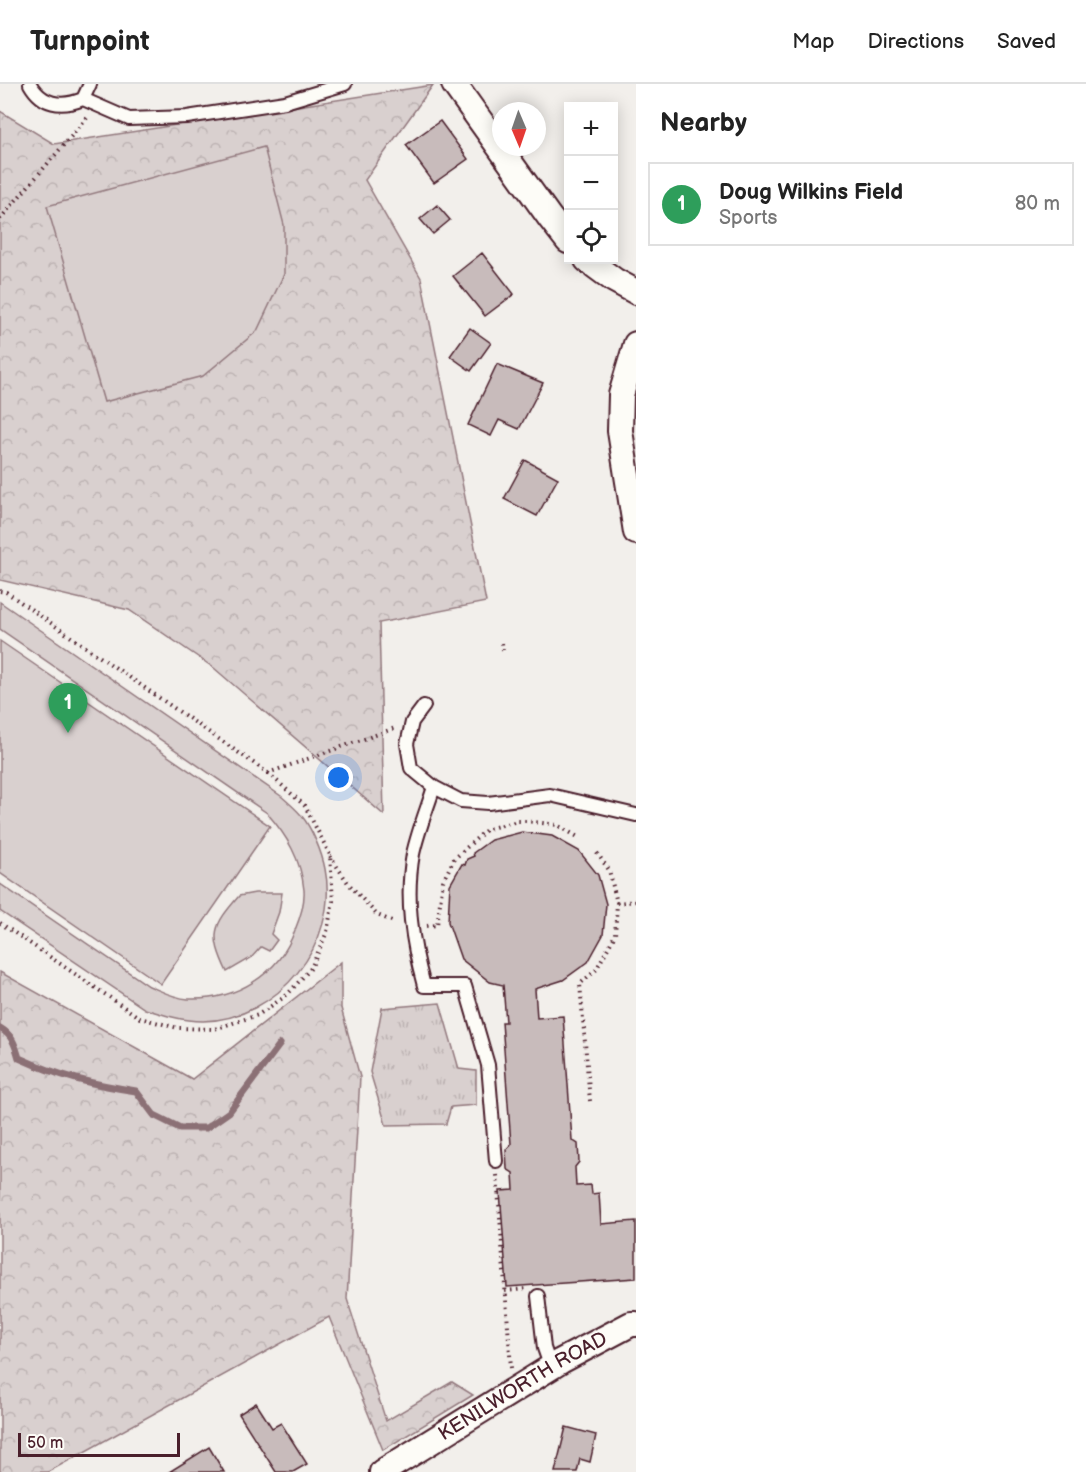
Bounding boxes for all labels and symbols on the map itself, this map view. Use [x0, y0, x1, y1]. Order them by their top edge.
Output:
north arrow [492, 102, 546, 156]
pin: 1 [48, 684, 88, 733]
your location [324, 763, 353, 792]
street label: KENILWORTH ROAD [434, 1327, 611, 1446]
scale bar [18, 1430, 180, 1458]

